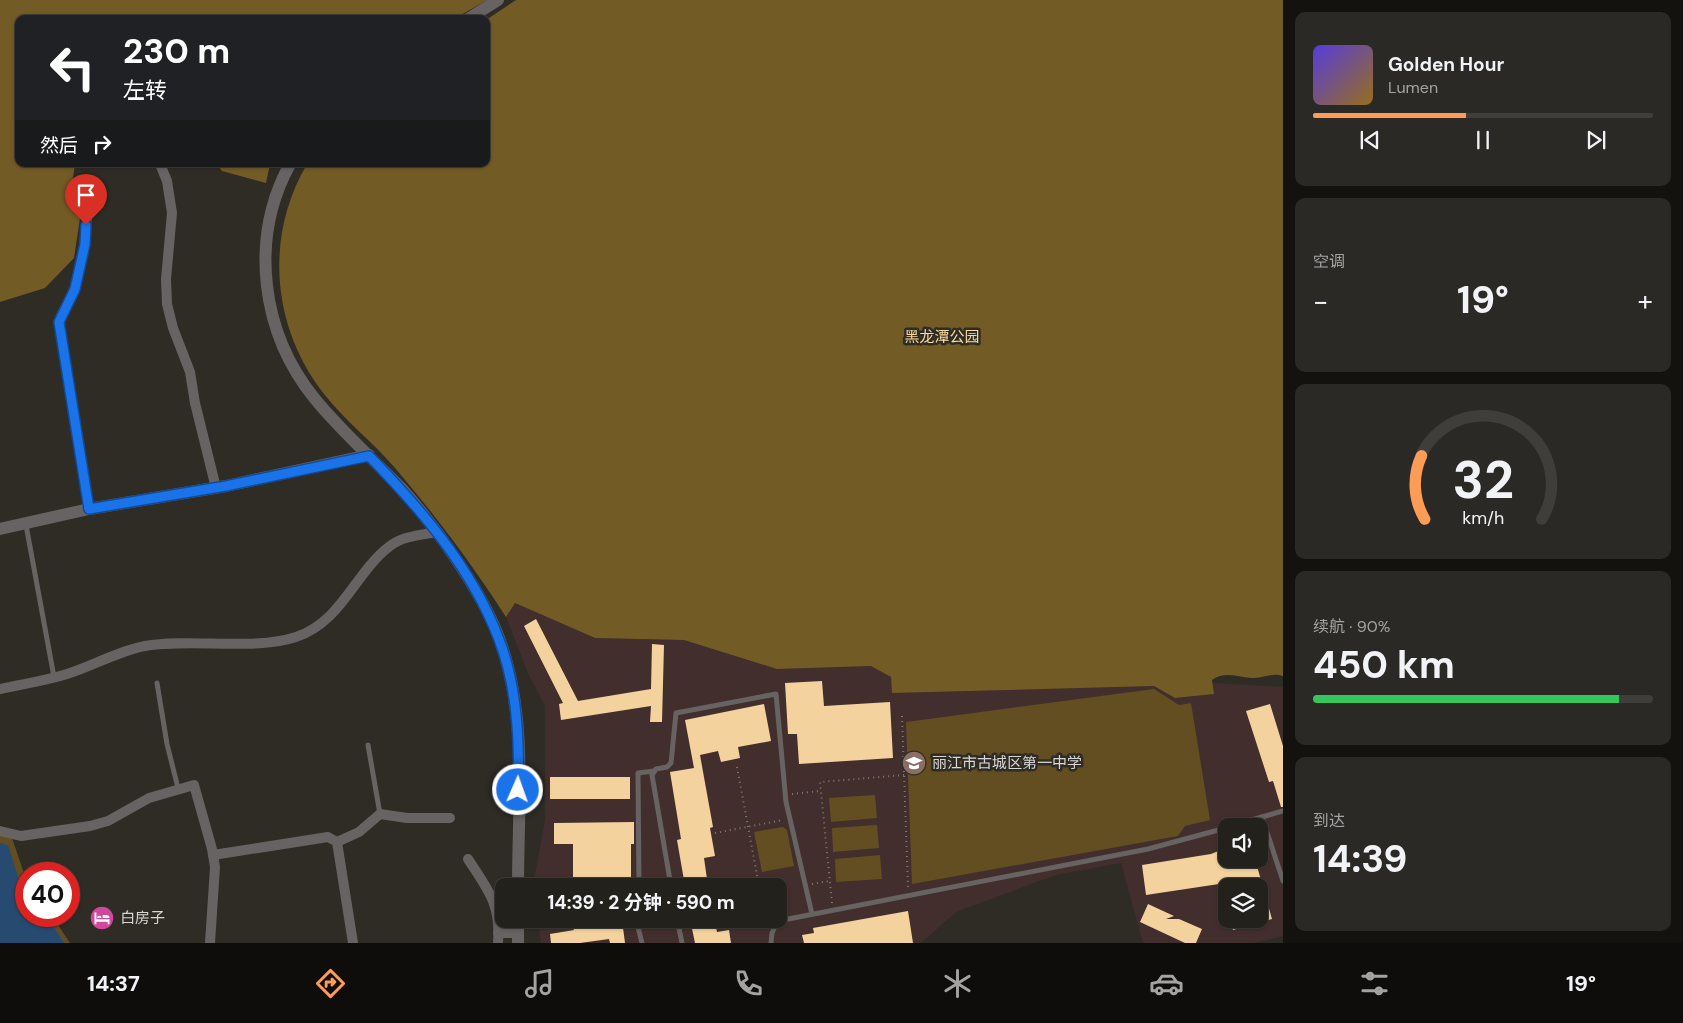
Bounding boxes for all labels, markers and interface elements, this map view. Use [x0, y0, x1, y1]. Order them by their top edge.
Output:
text: 230 m [123, 28, 230, 74]
icon: left [40, 35, 105, 100]
text: Golden Hour [1388, 52, 1504, 77]
text: 左转 [123, 76, 167, 105]
text: Lumen [1388, 77, 1438, 98]
icon: previous [1356, 126, 1384, 154]
icon: pause [1469, 126, 1497, 154]
icon: next [1582, 126, 1610, 154]
icon: right [88, 130, 116, 158]
text: 然后 [40, 133, 78, 158]
pin [65, 174, 107, 225]
icon: arrive [72, 181, 100, 209]
text: 空调 [1313, 251, 1345, 272]
text: 19° [1457, 275, 1509, 325]
text: − [1313, 283, 1328, 320]
text: + [1638, 283, 1653, 320]
park label: 黑龙潭公园 [904, 327, 980, 347]
text: 32 [1452, 446, 1514, 514]
text: km/h [1462, 506, 1504, 530]
text: 续航 · 90% [1313, 616, 1390, 637]
text: 450 km [1313, 640, 1455, 690]
school or university icon: 丽江市古城区第一中学 [901, 750, 927, 776]
place label: 丽江市古城区第一中学 [932, 753, 1082, 773]
position arrow [491, 763, 543, 815]
text: 到达 [1313, 810, 1345, 831]
map controls [1218, 818, 1268, 928]
button: sound [1218, 818, 1268, 868]
text: 14:39 [1313, 834, 1407, 884]
speed limit sign: 40 [15, 862, 80, 927]
button: layers [1218, 878, 1268, 928]
text: 14:39 · 2 分钟 · 590 m [547, 890, 735, 915]
hotel icon: 白房子 [89, 905, 115, 931]
place label: 白房子 [120, 908, 165, 928]
icon: directions [313, 966, 348, 1001]
icon: music [522, 966, 557, 1001]
icon: phone [731, 966, 766, 1001]
icon: climate [940, 966, 975, 1001]
icon: car [1149, 966, 1184, 1001]
icon: filters [1357, 966, 1392, 1001]
text: 14:37 [87, 969, 140, 998]
text: 19° [1566, 969, 1596, 998]

